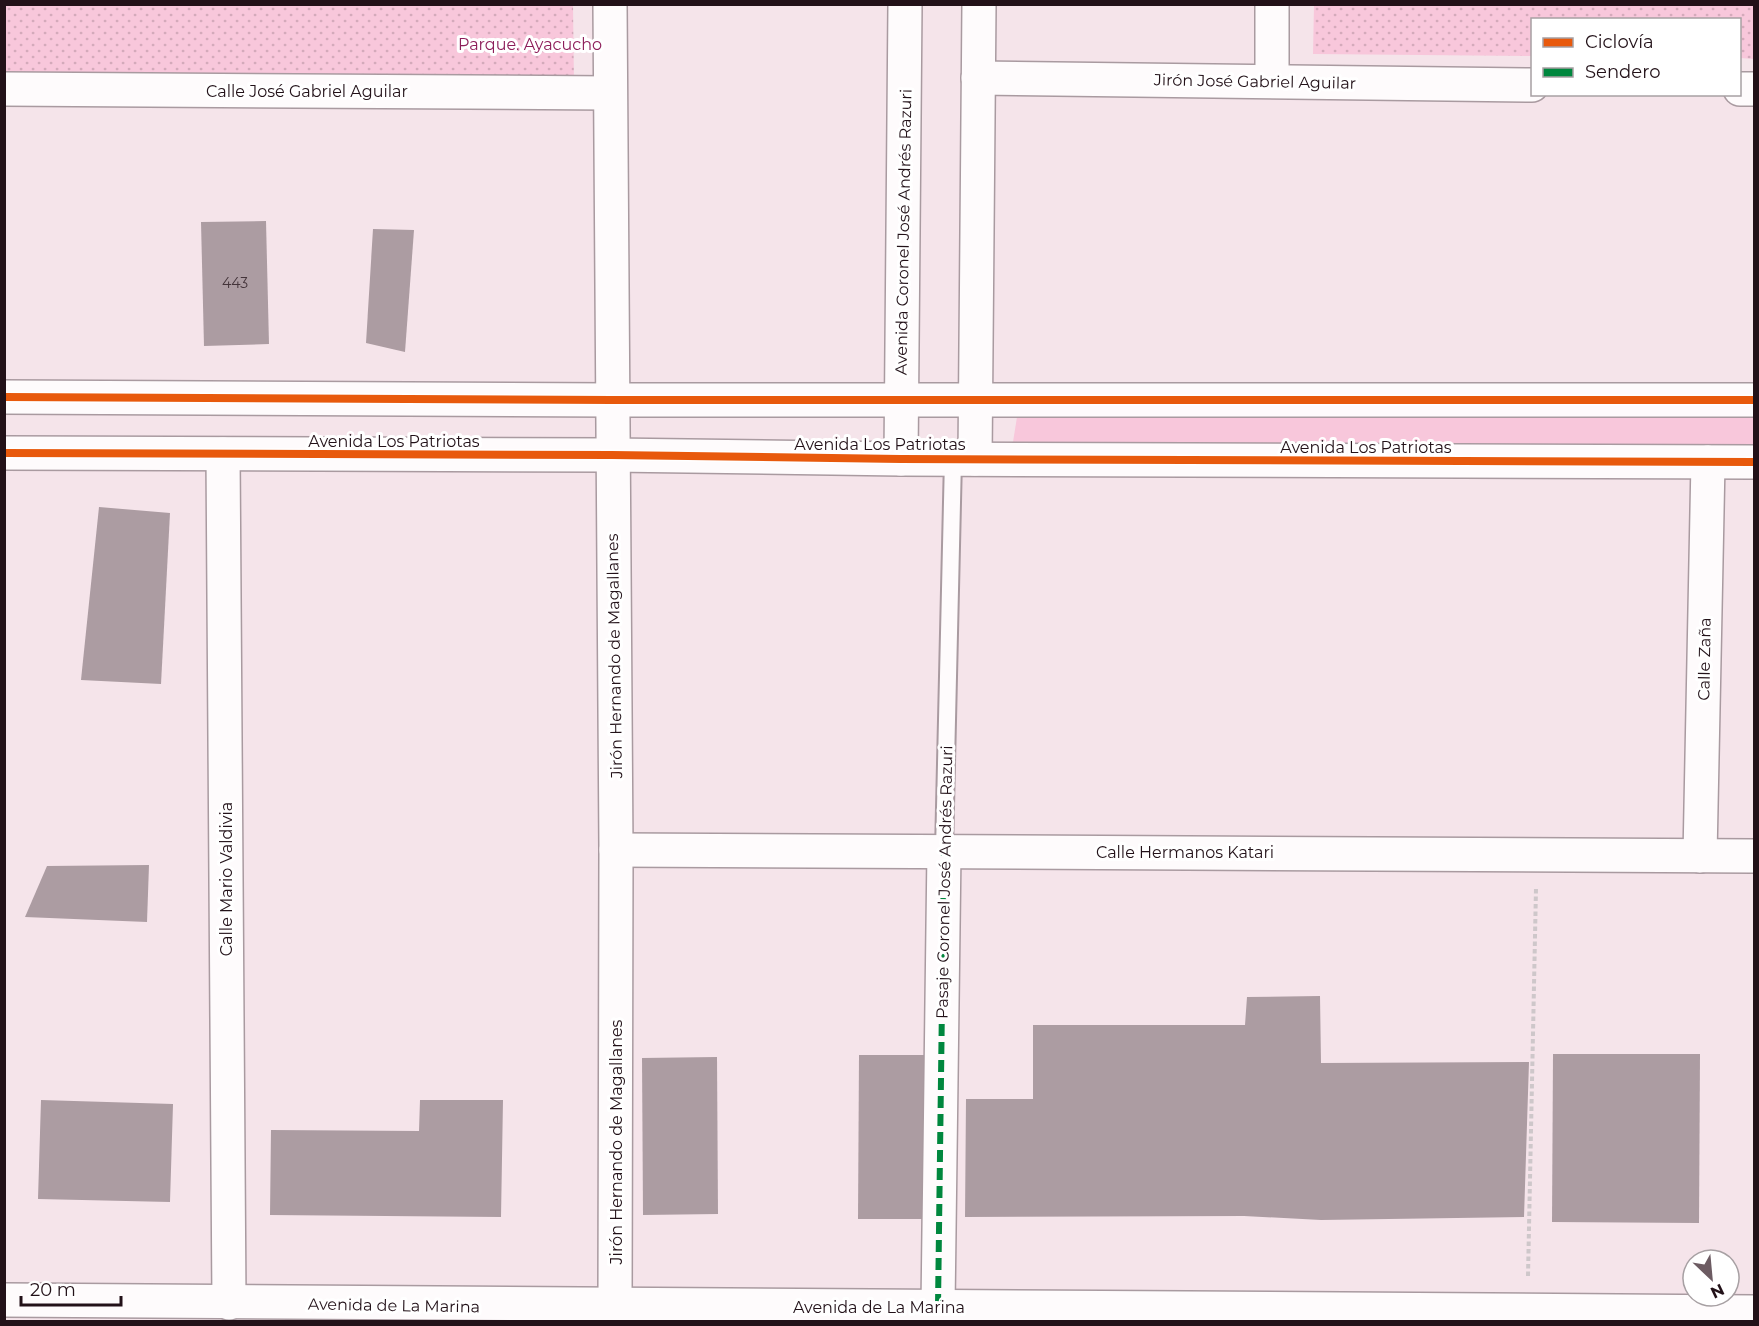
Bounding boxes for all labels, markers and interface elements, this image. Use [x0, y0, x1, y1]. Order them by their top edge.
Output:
legend [1531, 18, 1741, 96]
text: Ciclovía [1585, 31, 1654, 53]
park label: Parque. Ayacucho [458, 35, 602, 54]
text: Sendero [1585, 61, 1660, 83]
street label: Jirón José Gabriel Aguilar [1153, 70, 1356, 93]
street label: Calle José Gabriel Aguilar [206, 82, 408, 101]
street label: Avenida Coronel José Andrés Razuri [892, 89, 915, 375]
house number: 443 [222, 274, 248, 292]
street label: Avenida Los Patriotas [308, 432, 480, 451]
street label: Avenida Los Patriotas [794, 435, 966, 454]
street label: Avenida Los Patriotas [1280, 438, 1452, 457]
street label: Jirón Hernando de Magallanes [603, 533, 626, 780]
street label: Calle Zaña [1694, 617, 1715, 701]
street label: Pasaje Coronel José Andrés Razuri [933, 745, 956, 1019]
street label: Calle Mario Valdivia [217, 802, 236, 956]
street label: Calle Hermanos Katari [1096, 843, 1274, 862]
street label: Jirón Hernando de Magallanes [607, 1019, 626, 1265]
north arrow [1681, 1248, 1741, 1308]
scale bar [21, 1269, 122, 1307]
text: 20 m [30, 1279, 76, 1301]
text: N [1707, 1280, 1727, 1302]
street label: Avenida de La Marina [308, 1294, 480, 1317]
street label: Avenida de La Marina [793, 1298, 965, 1317]

